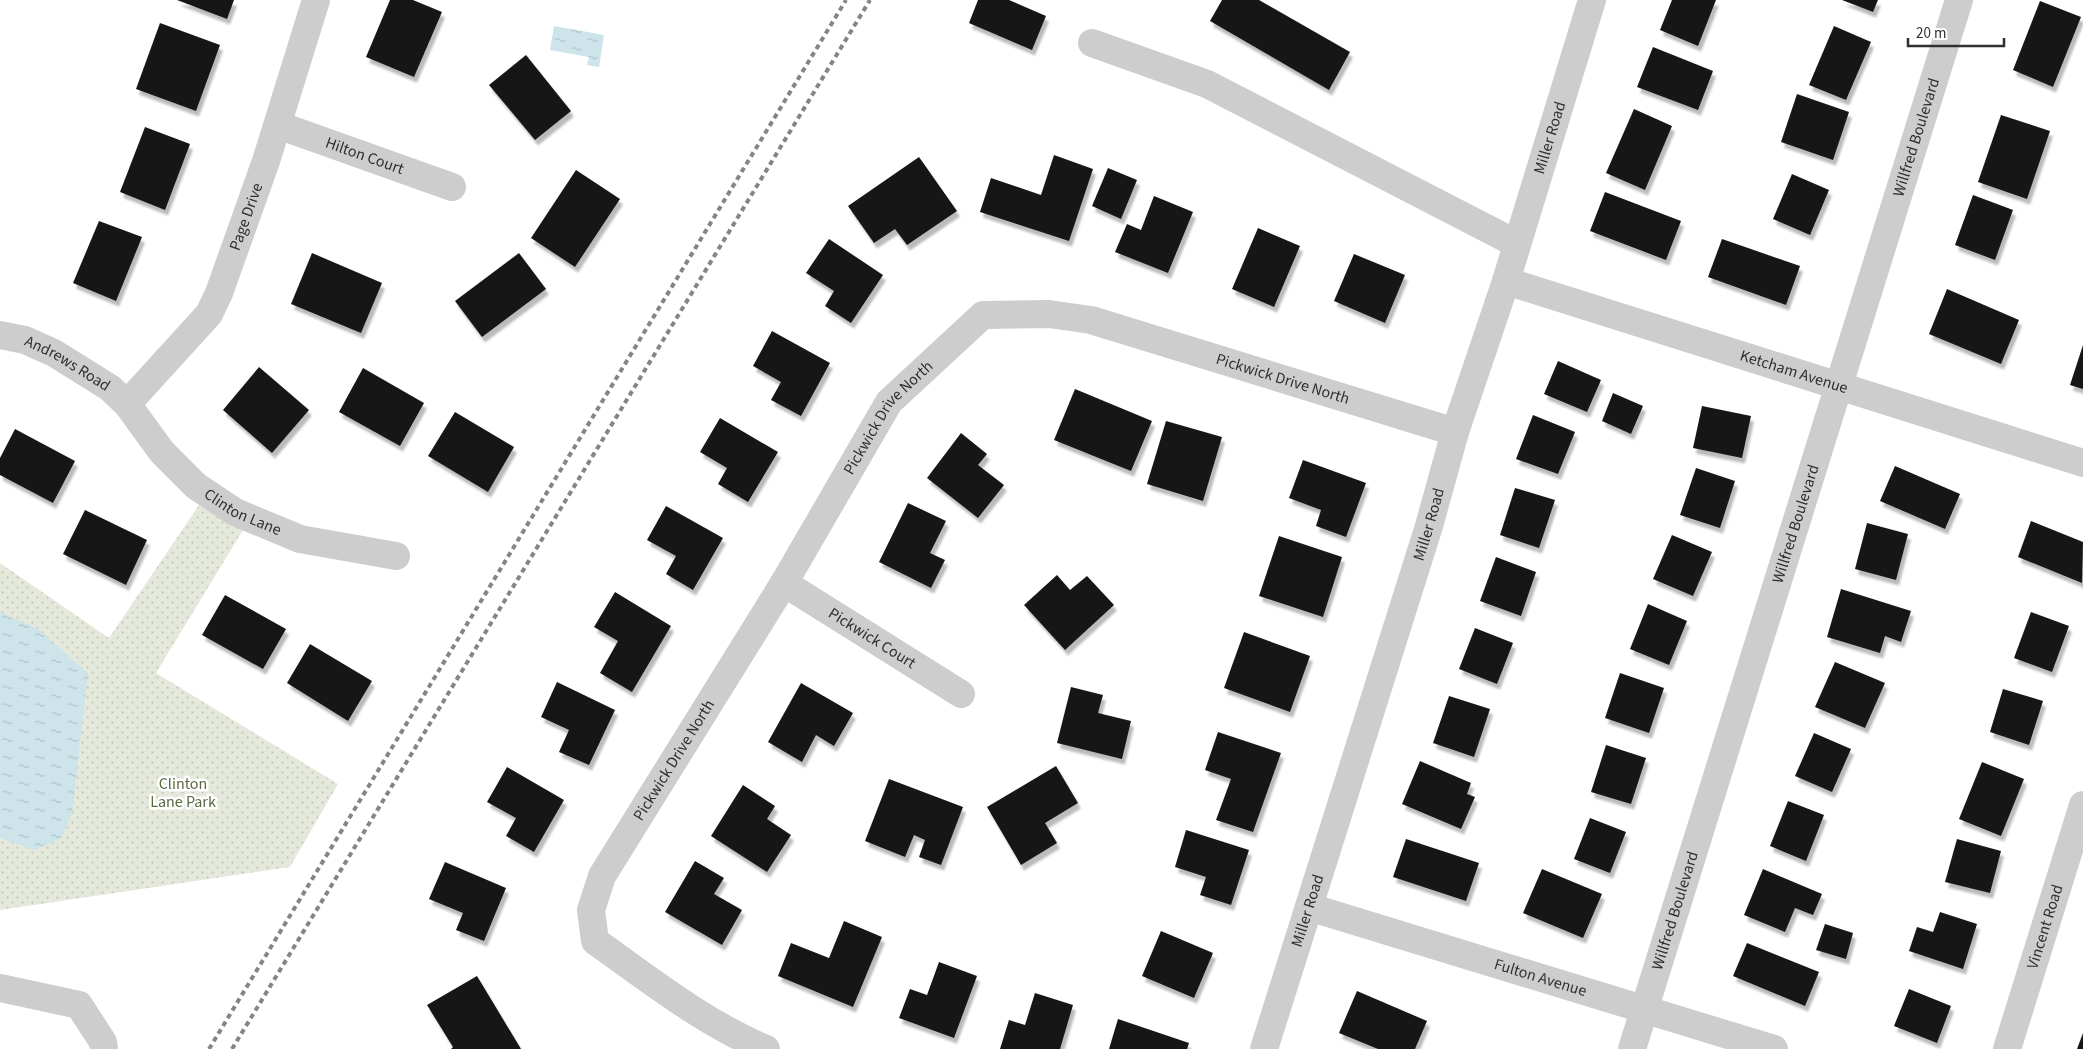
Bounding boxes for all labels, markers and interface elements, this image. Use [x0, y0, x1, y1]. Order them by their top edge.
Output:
scale bar [1908, 15, 2004, 47]
text: 20 m [1916, 23, 1946, 44]
street label: Willfred Boulevard [1887, 75, 1945, 199]
street label: Miller Road [1528, 99, 1571, 177]
street label: Hilton Court [322, 132, 407, 180]
street label: Page Drive [224, 180, 268, 253]
street label: Andrews Road [21, 330, 115, 397]
street label: Ketcham Avenue [1737, 345, 1851, 399]
street label: Pickwick Drive North [1213, 348, 1352, 410]
street label: Pickwick Drive North [838, 356, 938, 479]
street label: Willfred Boulevard [1767, 462, 1825, 586]
street label: Clinton Lane [200, 483, 285, 541]
street label: Miller Road [1408, 485, 1450, 563]
street label: Pickwick Court [824, 602, 921, 674]
street label: Pickwick Drive North [628, 695, 720, 825]
park label: Clinton Lane Park [150, 773, 216, 813]
street label: Willfred Boulevard [1646, 848, 1704, 973]
street label: Miller Road [1286, 872, 1329, 950]
street label: Vincent Road [2022, 882, 2069, 972]
street label: Fulton Avenue [1491, 953, 1589, 1002]

